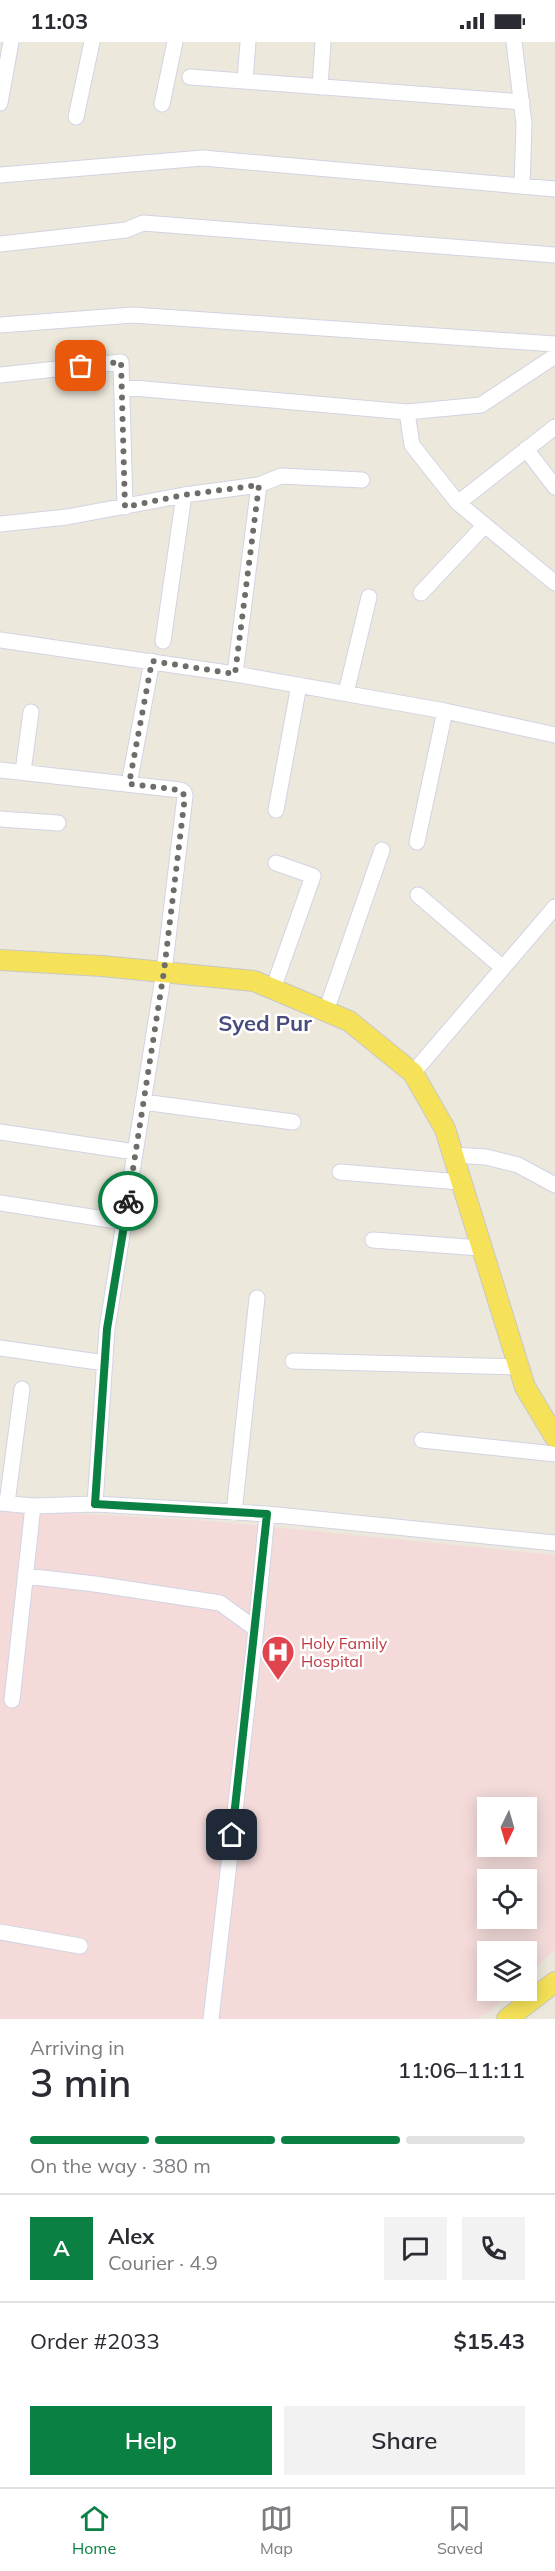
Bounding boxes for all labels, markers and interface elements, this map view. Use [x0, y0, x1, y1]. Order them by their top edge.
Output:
text: 11:03 [30, 7, 88, 35]
pin [55, 340, 106, 391]
icon: bag [64, 349, 97, 382]
district label: Syed Pur [218, 1009, 312, 1037]
courier [98, 1171, 158, 1231]
icon: bike [112, 1185, 145, 1218]
place label: Holy Family Hospital [301, 1633, 388, 1671]
hospital icon: Holy Family Hospital [260, 1634, 296, 1681]
north arrow [477, 1797, 537, 1857]
map controls [477, 1797, 537, 2001]
pin [206, 1809, 257, 1860]
icon: home [215, 1818, 248, 1851]
button: locate [477, 1869, 537, 1929]
button: layers [477, 1941, 537, 2001]
text: Arriving in [30, 2035, 125, 2060]
text: 11:06–11:11 [398, 2056, 525, 2084]
text: 3 min [30, 2058, 131, 2107]
text: On the way · 380 m [30, 2153, 211, 2178]
button: chat [384, 2217, 447, 2280]
button: phone [462, 2217, 525, 2280]
text: Alex [108, 2222, 154, 2250]
text: A [53, 2234, 70, 2262]
text: Courier · 4.9 [108, 2250, 218, 2275]
text: Order #2033 [30, 2327, 160, 2355]
text: $15.43 [454, 2327, 525, 2355]
button: Help [30, 2406, 272, 2475]
button: Share [284, 2406, 525, 2475]
tab: Home [72, 2502, 116, 2558]
tab: Map [260, 2502, 293, 2558]
tab: Saved [437, 2502, 483, 2558]

